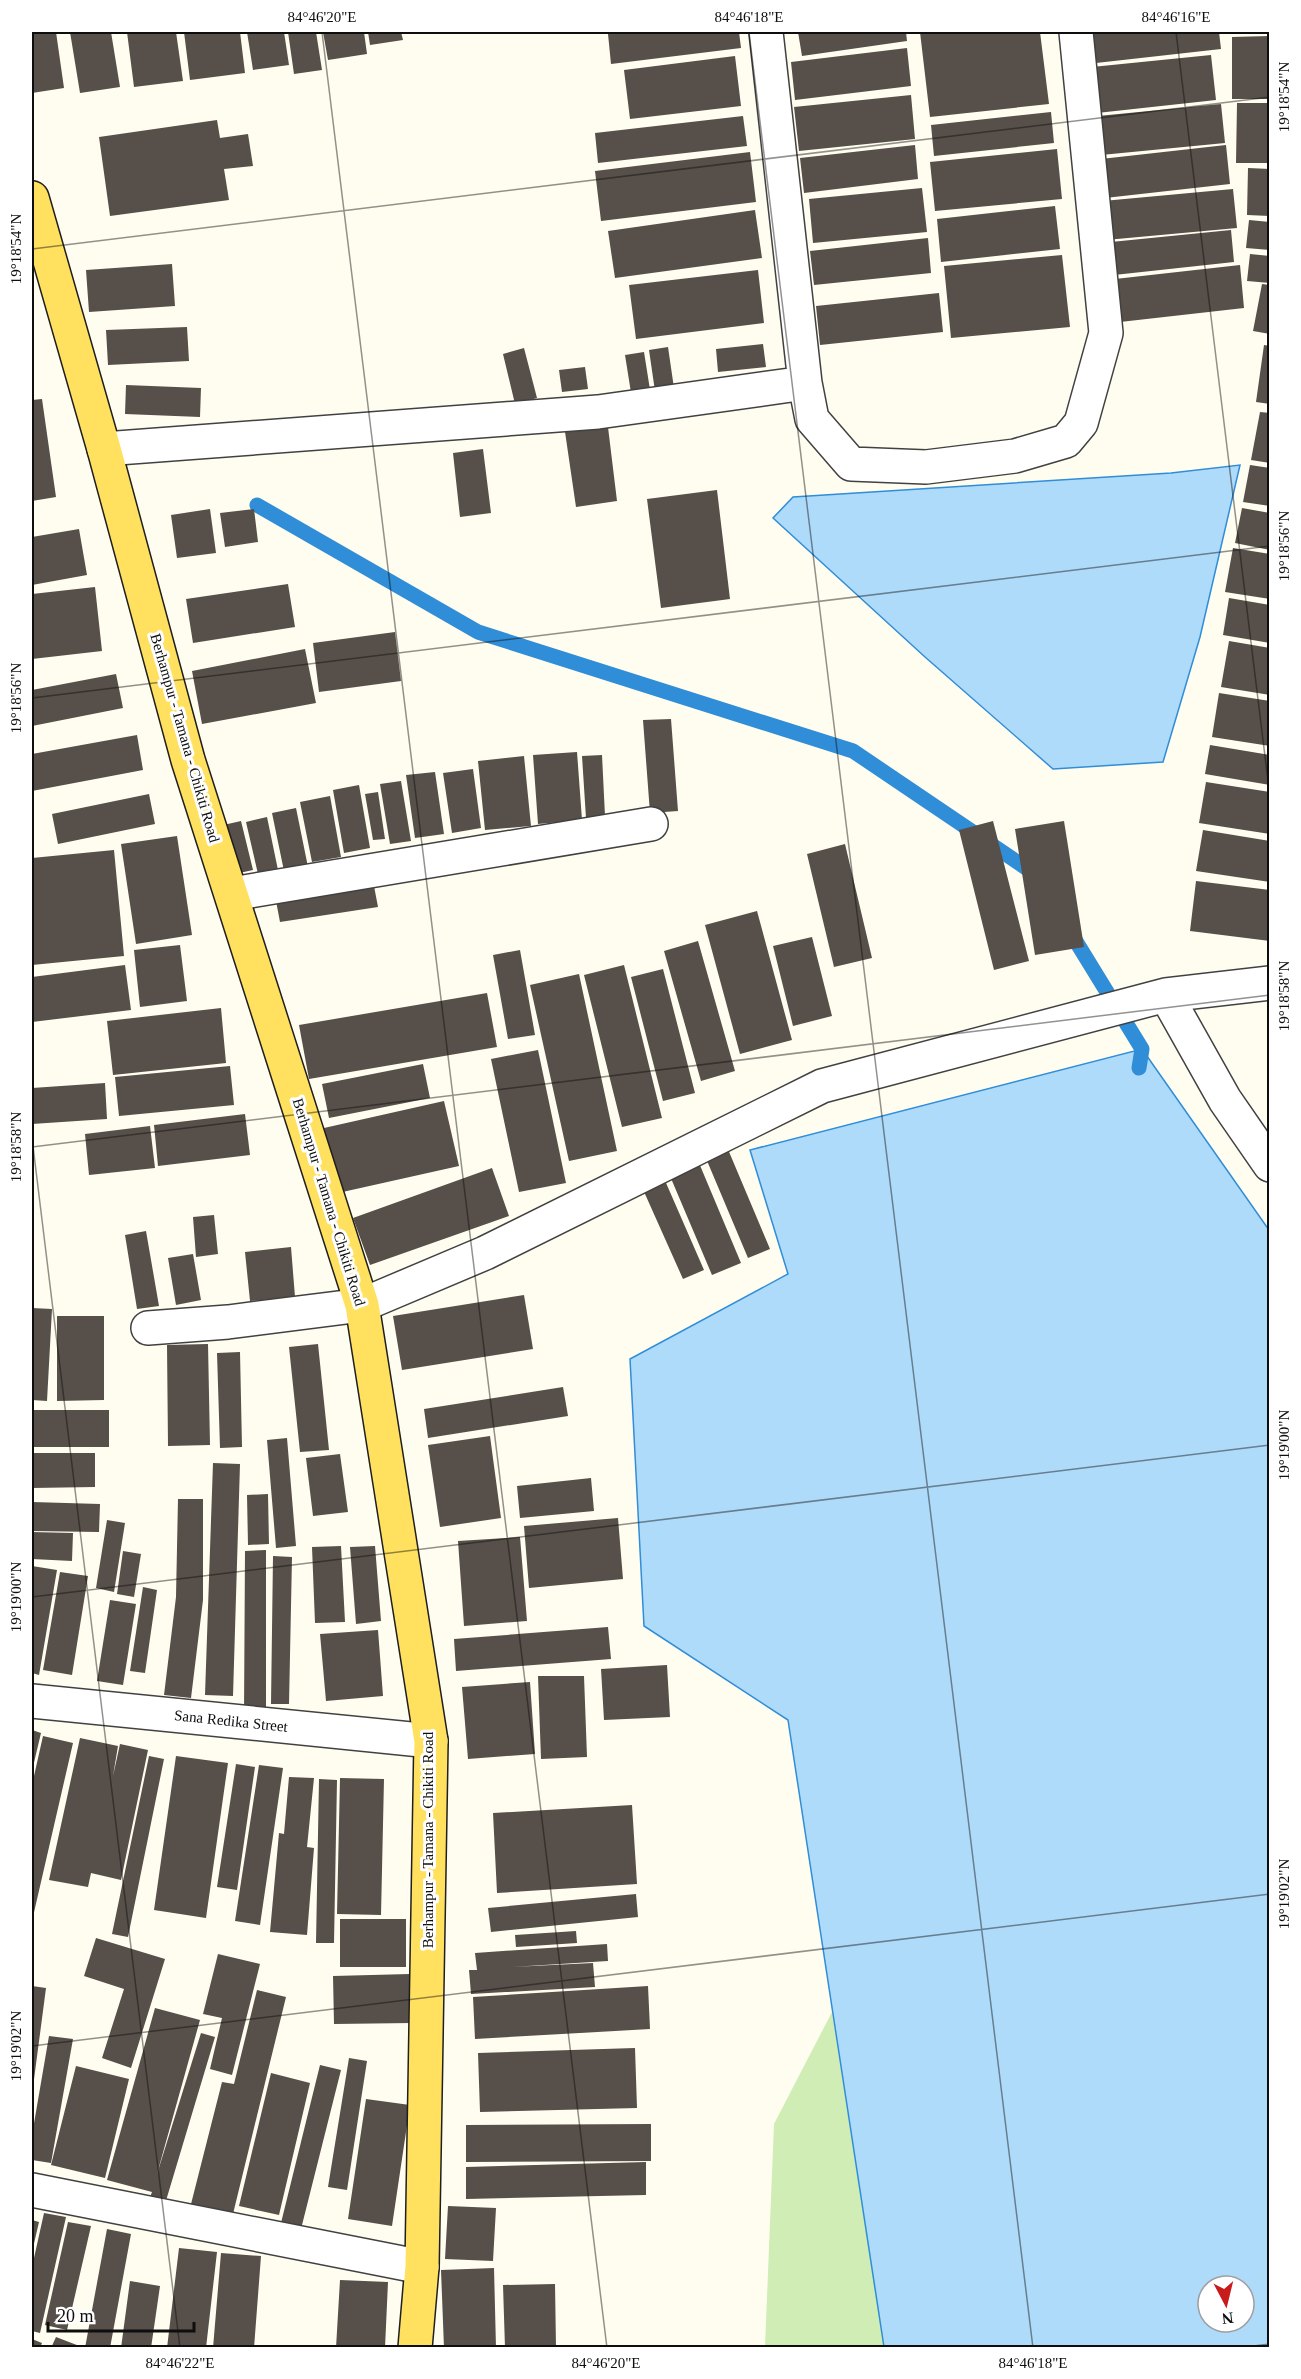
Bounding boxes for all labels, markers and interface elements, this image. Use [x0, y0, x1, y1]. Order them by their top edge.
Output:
text: 84°46'20"E [288, 9, 357, 25]
text: 84°46'18"E [715, 9, 784, 25]
text: 84°46'16"E [1142, 9, 1211, 25]
text: 19°18'54"N [1276, 62, 1292, 132]
text: 19°18'54"N [8, 214, 24, 284]
text: 19°18'56"N [1276, 511, 1292, 581]
street label: Berhampur - Tamana - Chikiti Road [147, 632, 223, 845]
text: 19°18'56"N [8, 663, 24, 733]
text: 19°18'58"N [1276, 961, 1292, 1031]
street label: Berhampur - Tamana - Chikiti Road [290, 1096, 368, 1308]
text: 19°18'58"N [8, 1112, 24, 1182]
text: 19°19'00"N [1276, 1410, 1292, 1480]
text: 19°19'00"N [8, 1562, 24, 1632]
street label: Sana Redika Street [173, 1707, 289, 1735]
street label: Berhampur - Tamana - Chikiti Road [420, 1731, 436, 1948]
text: 19°19'02"N [1276, 1859, 1292, 1929]
text: 19°19'02"N [8, 2011, 24, 2081]
north arrow [1196, 2274, 1256, 2334]
scale bar [48, 2295, 194, 2333]
text: 20 m [57, 2306, 94, 2326]
text: N [1221, 2309, 1235, 2328]
text: 84°46'22"E [146, 2355, 215, 2371]
text: 84°46'20"E [572, 2355, 641, 2371]
text: 84°46'18"E [999, 2355, 1068, 2371]

